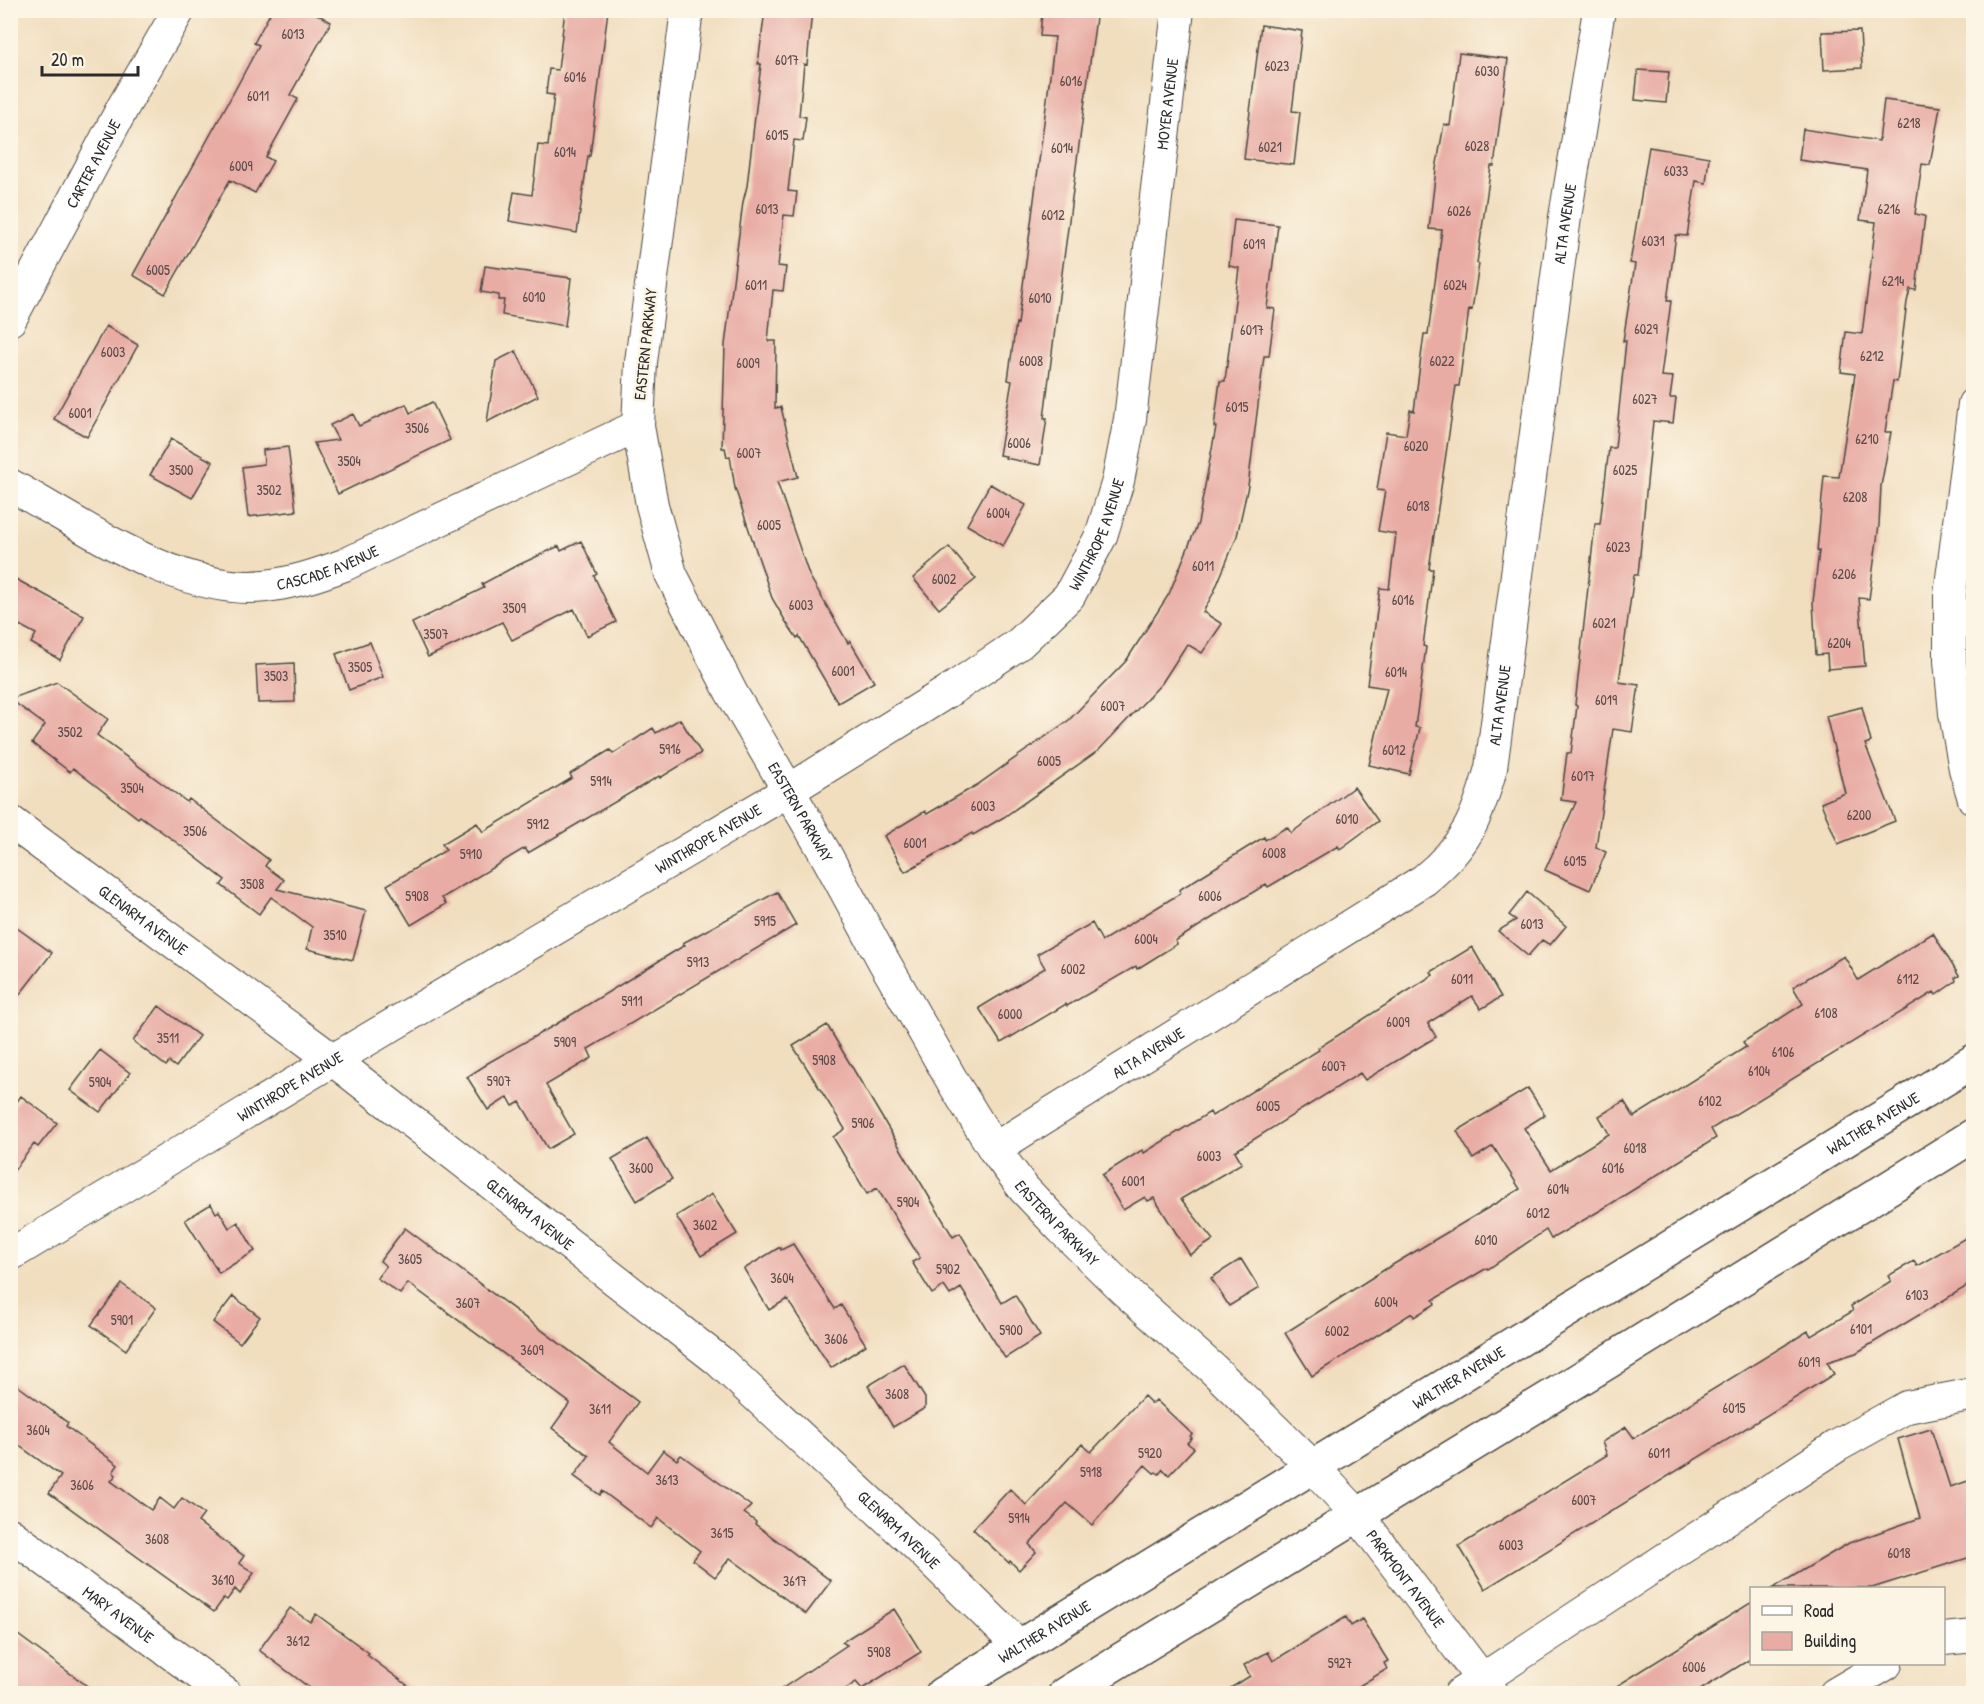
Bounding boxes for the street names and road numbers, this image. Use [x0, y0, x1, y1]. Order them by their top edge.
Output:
street label: MOYER AVENUE [1151, 57, 1183, 151]
street label: CARTER AVENUE [60, 115, 126, 212]
street label: ALTA AVENUE [1548, 182, 1581, 265]
street label: EASTERN PARKWAY [628, 287, 662, 401]
street label: WINTHROPE AVENUE [1063, 475, 1129, 594]
street label: CASCADE AVENUE [275, 539, 382, 595]
street label: ALTA AVENUE [1483, 663, 1516, 747]
street label: EASTERN PARKWAY [763, 758, 839, 866]
street label: WINTHROPE AVENUE [651, 798, 765, 878]
street label: GLENARM AVENUE [94, 879, 193, 960]
street label: ALTA AVENUE [1108, 1022, 1188, 1083]
street label: WINTHROPE AVENUE [233, 1046, 347, 1126]
street label: WALTHER AVENUE [1822, 1086, 1923, 1160]
street label: GLENARM AVENUE [482, 1173, 579, 1255]
street label: EASTERN PARKWAY [1010, 1175, 1104, 1271]
street label: WALTHER AVENUE [1408, 1340, 1509, 1414]
street label: GLENARM AVENUE [853, 1485, 945, 1574]
street label: PARKMONT AVENUE [1362, 1525, 1450, 1632]
street label: MARY AVENUE [78, 1581, 159, 1648]
street label: WALTHER AVENUE [994, 1594, 1095, 1668]

